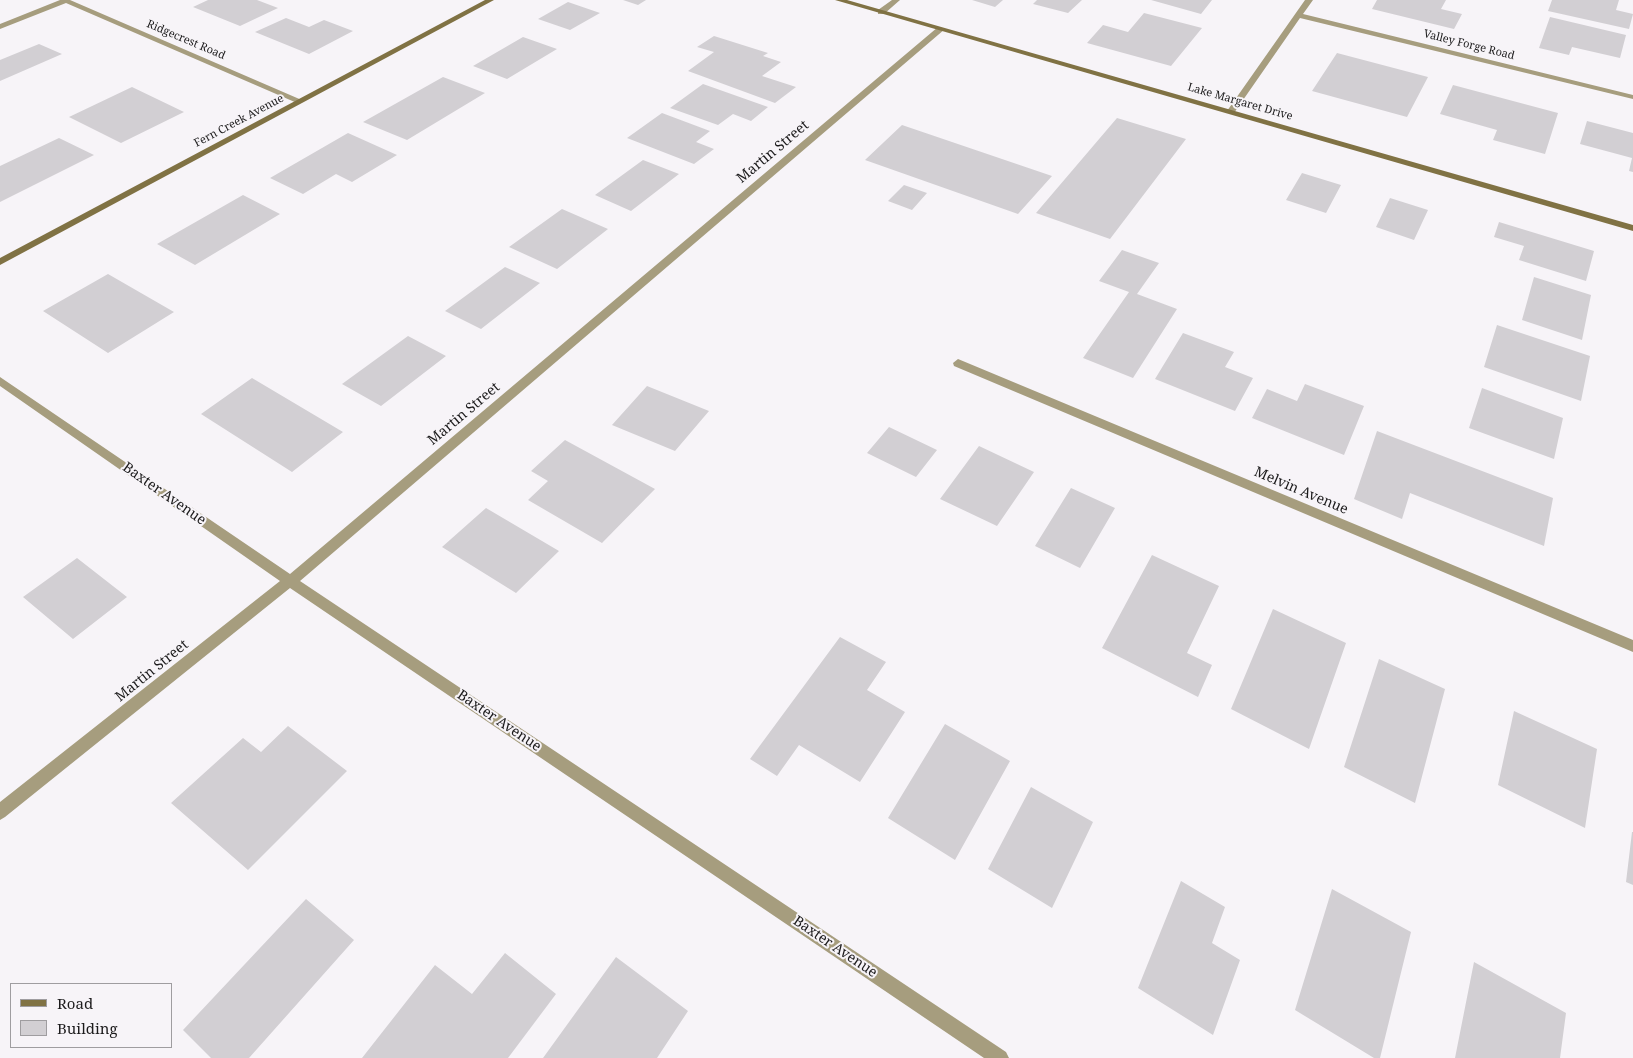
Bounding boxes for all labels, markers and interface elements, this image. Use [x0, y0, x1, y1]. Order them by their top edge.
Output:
street label: Ridgecrest Road [145, 18, 227, 62]
street label: Valley Forge Road [1422, 27, 1516, 63]
street label: Lake Margaret Drive [1186, 81, 1294, 123]
street label: Fern Creek Avenue [192, 92, 286, 150]
street label: Martin Street [734, 117, 812, 187]
street label: Martin Street [425, 379, 503, 449]
street label: Baxter Avenue [119, 459, 209, 529]
street label: Melvin Avenue [1252, 464, 1350, 518]
street label: Martin Street [112, 637, 192, 705]
street label: Baxter Avenue [454, 687, 544, 755]
street label: Baxter Avenue [790, 913, 880, 981]
legend [10, 983, 172, 1048]
text: Road [57, 993, 93, 1013]
text: Building [57, 1018, 118, 1038]

